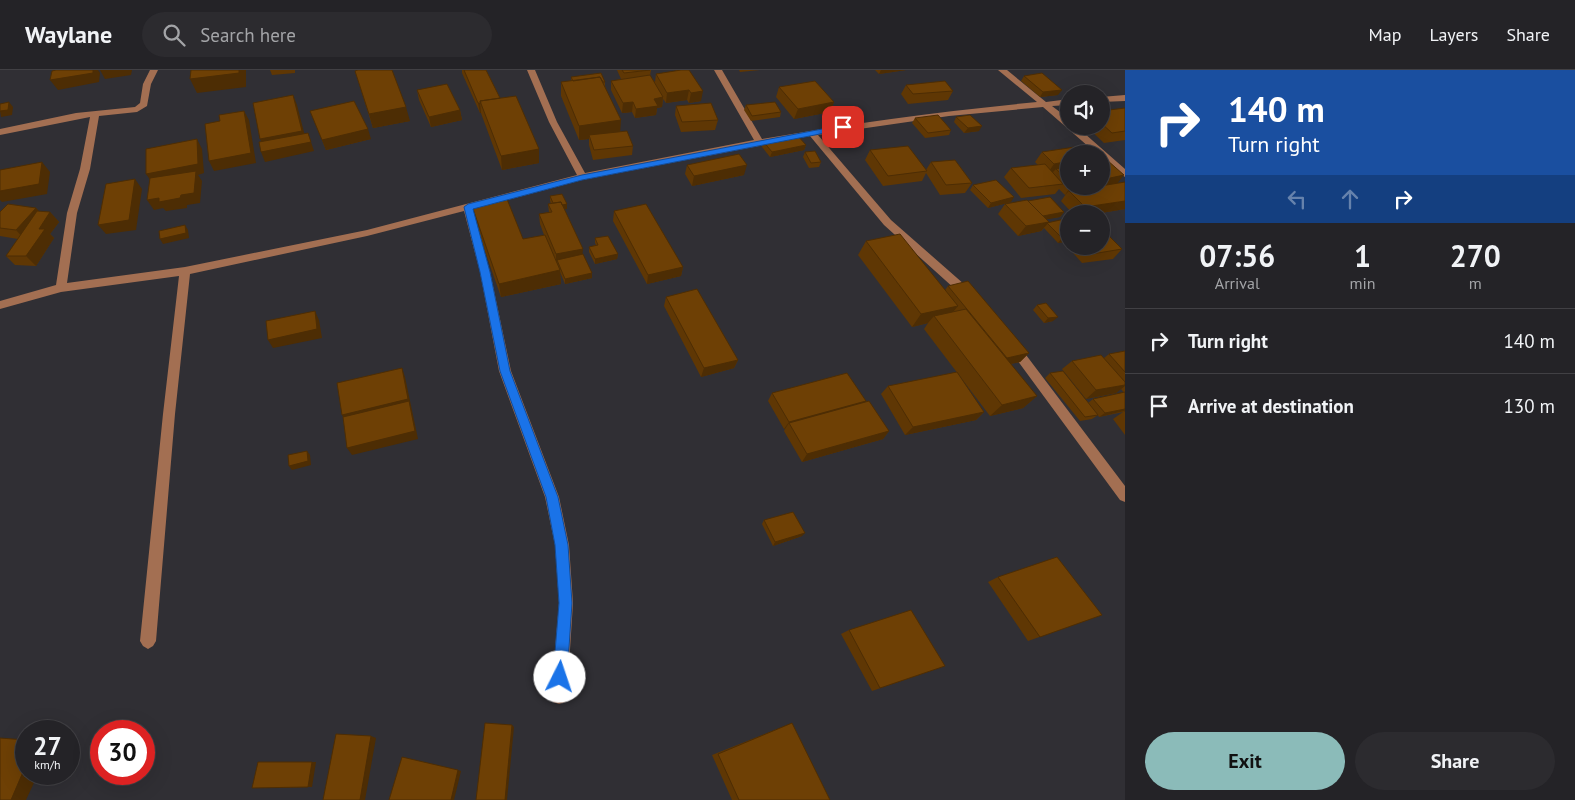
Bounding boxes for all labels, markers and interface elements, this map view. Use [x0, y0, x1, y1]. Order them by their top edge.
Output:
search box [142, 12, 492, 57]
text: Waylane [25, 19, 112, 50]
icon: search [160, 21, 188, 49]
text: Search here [200, 23, 296, 47]
text: Map [1369, 23, 1401, 46]
text: Layers [1429, 23, 1478, 46]
text: Share [1506, 23, 1550, 46]
map controls [1060, 85, 1110, 255]
button: sound [1060, 85, 1110, 135]
text: 140 m [1228, 86, 1325, 132]
icon: right [1145, 90, 1210, 155]
pin [822, 106, 864, 148]
icon: arrive [829, 113, 857, 141]
text: Turn right [1228, 130, 1320, 158]
button: + [1060, 145, 1110, 195]
icon: left [1283, 185, 1311, 213]
icon: ahead [1336, 185, 1364, 213]
icon: right [1389, 185, 1417, 213]
button: − [1060, 205, 1110, 255]
text: 07:56 [1199, 236, 1275, 275]
text: 1 [1354, 236, 1371, 275]
text: 270 [1450, 236, 1501, 275]
text: Arrival [1215, 273, 1260, 293]
text: min [1350, 273, 1376, 293]
text: m [1469, 273, 1482, 293]
icon: right [1145, 327, 1173, 355]
text: Turn right [1188, 329, 1268, 353]
text: 140 m [1503, 329, 1555, 353]
icon: arrive [1145, 392, 1173, 420]
text: Arrive at destination [1188, 394, 1354, 418]
text: 130 m [1503, 394, 1555, 418]
position arrow [533, 650, 585, 702]
speed limit sign: 30 [90, 720, 155, 785]
text: 27 [33, 730, 62, 762]
button: Exit [1145, 732, 1345, 790]
button: Share [1355, 732, 1555, 790]
text: km/h [34, 757, 61, 772]

